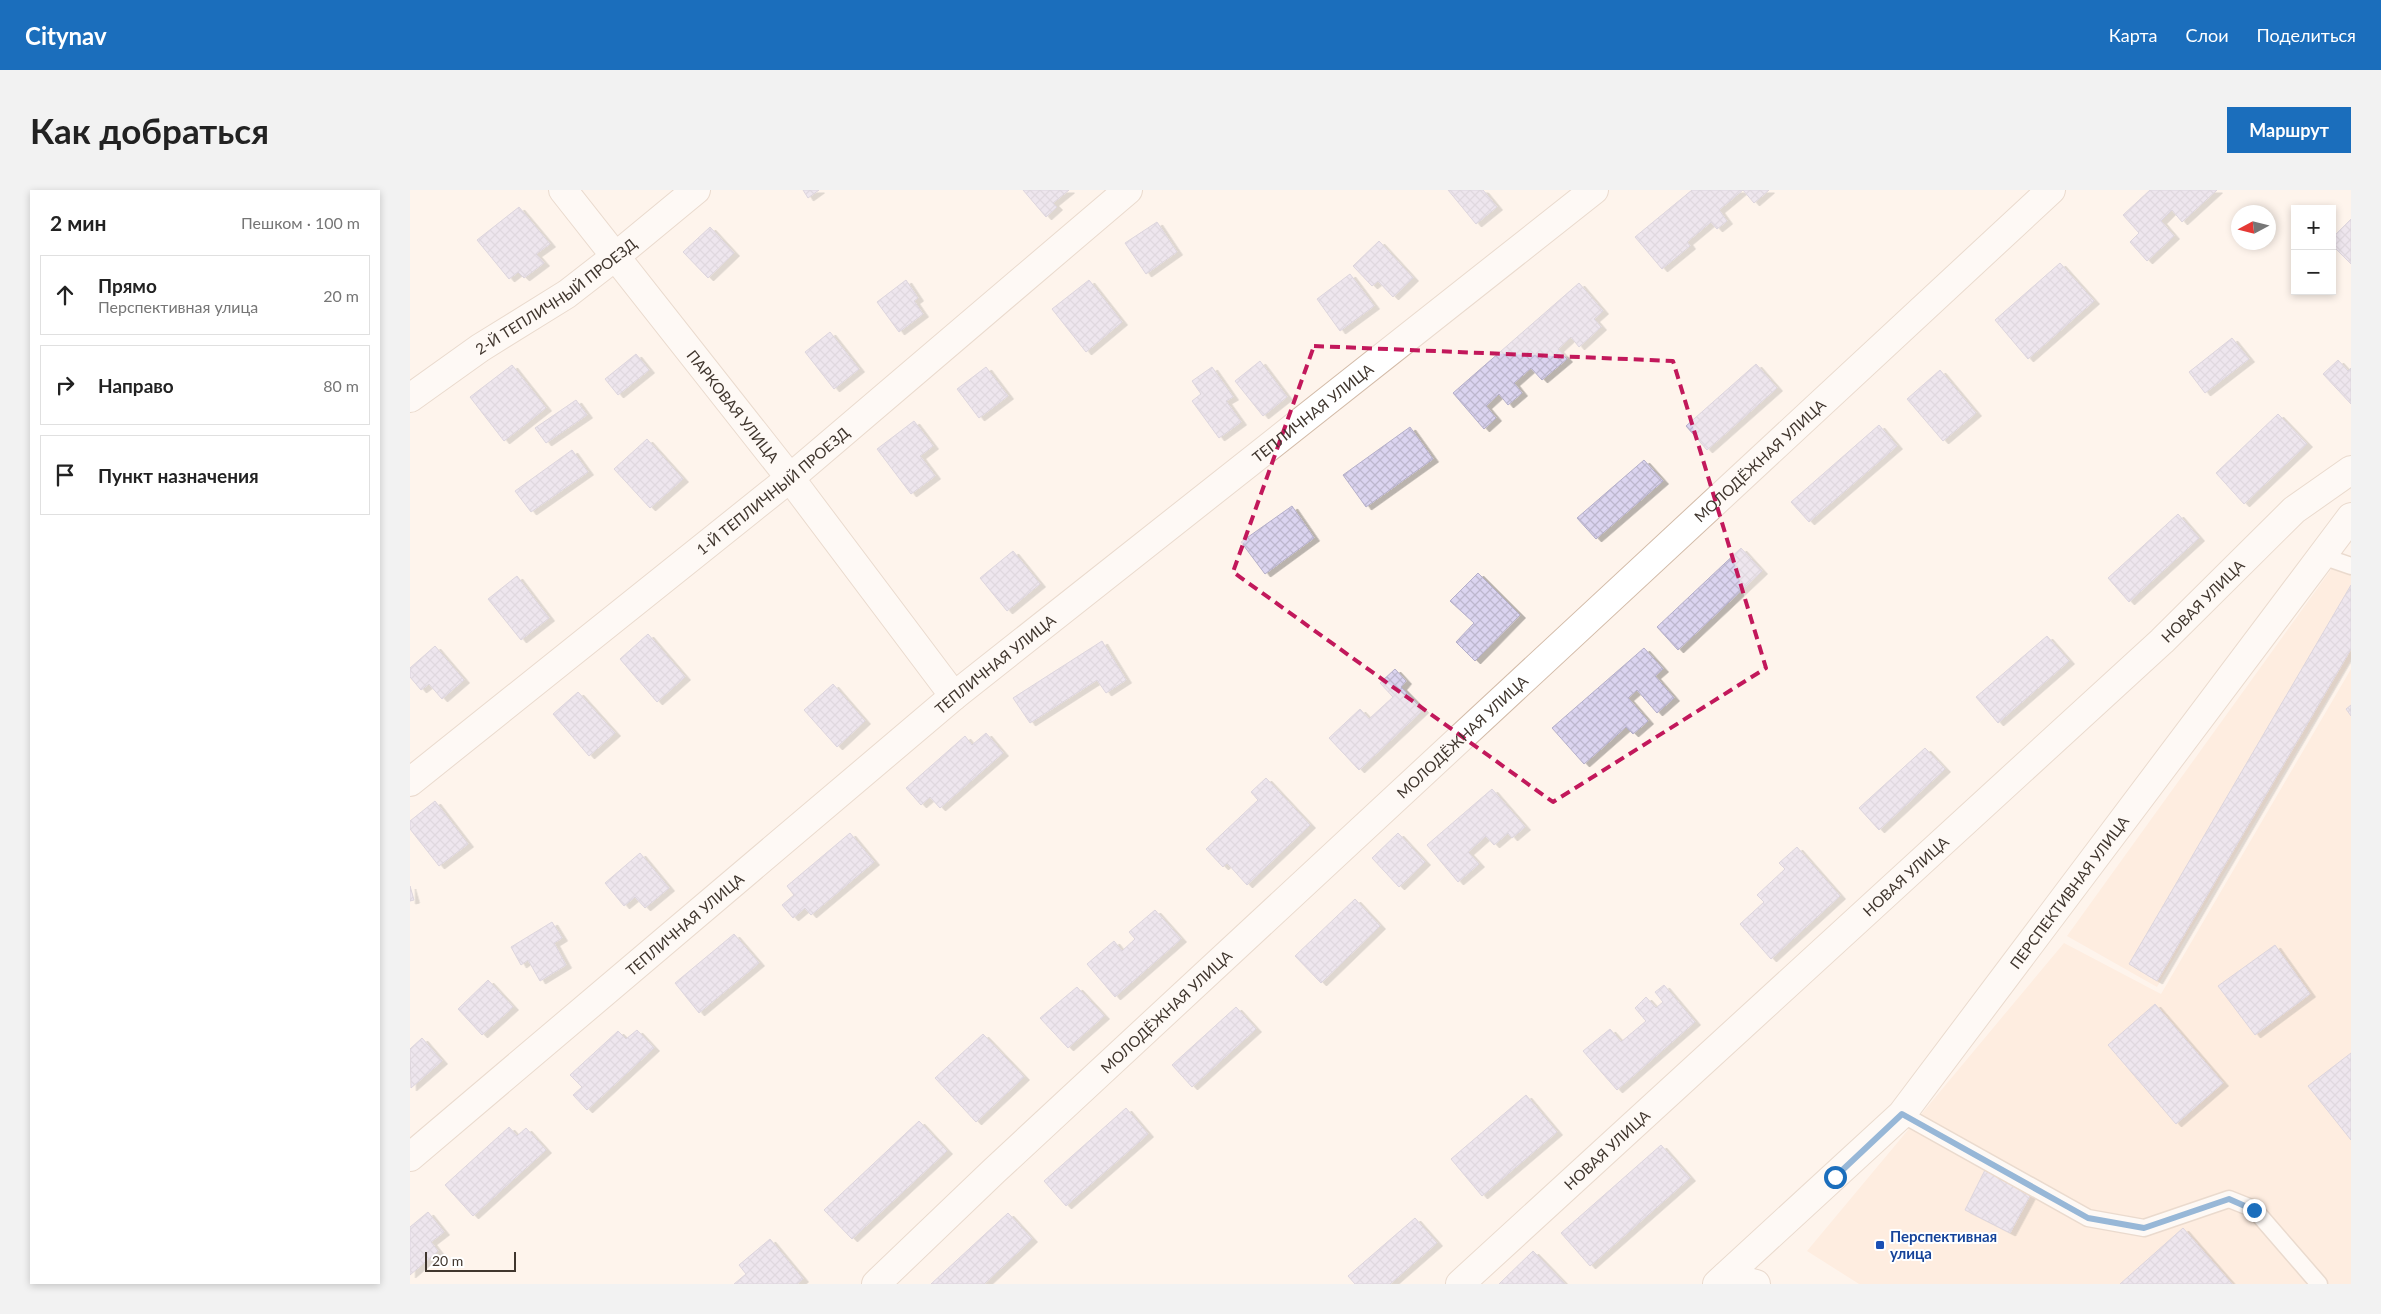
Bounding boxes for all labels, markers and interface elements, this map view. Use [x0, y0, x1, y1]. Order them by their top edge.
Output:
text: Citynav [25, 21, 107, 50]
text: Карта [2109, 24, 2157, 46]
text: Слои [2185, 24, 2229, 46]
text: Поделиться [2257, 24, 2356, 46]
button: Маршрут [2227, 107, 2351, 153]
text: Как добраться [30, 109, 269, 151]
north arrow [2231, 205, 2276, 250]
map controls [2291, 205, 2336, 295]
button: + [2291, 205, 2336, 250]
text: 2 мин [50, 210, 107, 235]
text: Пешком · 100 m [241, 213, 360, 232]
street label: 2-Й ТЕПЛИЧНЫЙ ПРОЕЗД [472, 234, 640, 358]
button: − [2291, 250, 2336, 295]
text: Прямо [98, 274, 157, 297]
icon: ahead [51, 281, 79, 309]
text: 20 m [323, 286, 359, 305]
text: Перспективная улица [98, 297, 258, 316]
street label: ПАРКОВАЯ УЛИЦА [683, 346, 784, 466]
street label: ТЕПЛИЧНАЯ УЛИЦА [1248, 359, 1377, 466]
icon: right [51, 371, 79, 399]
text: Направо [98, 374, 174, 397]
text: 80 m [323, 376, 359, 395]
street label: МОЛОДЁЖНАЯ УЛИЦА [1690, 395, 1830, 526]
street label: 1-Й ТЕПЛИЧНЫЙ ПРОЕЗД [693, 423, 853, 558]
icon: arrive [51, 461, 79, 489]
text: Пункт назначения [98, 464, 259, 487]
street label: НОВАЯ УЛИЦА [2157, 555, 2248, 646]
street label: ТЕПЛИЧНАЯ УЛИЦА [931, 610, 1059, 717]
street label: МОЛОДЁЖНАЯ УЛИЦА [1393, 671, 1532, 802]
street label: ПЕРСПЕКТИВНАЯ УЛИЦА [2006, 811, 2133, 972]
street label: НОВАЯ УЛИЦА [1859, 832, 1953, 920]
street label: ТЕПЛИЧНАЯ УЛИЦА [622, 869, 748, 979]
street label: МОЛОДЁЖНАЯ УЛИЦА [1097, 946, 1236, 1077]
street label: НОВАЯ УЛИЦА [1560, 1105, 1654, 1193]
route start [1824, 1166, 1847, 1189]
route end [2243, 1199, 2266, 1222]
place label: Перспективная улица [1890, 1227, 1997, 1262]
marker: Перспективная улица [1874, 1239, 1886, 1251]
scale bar [425, 1249, 516, 1272]
text: 20 m [432, 1252, 463, 1269]

